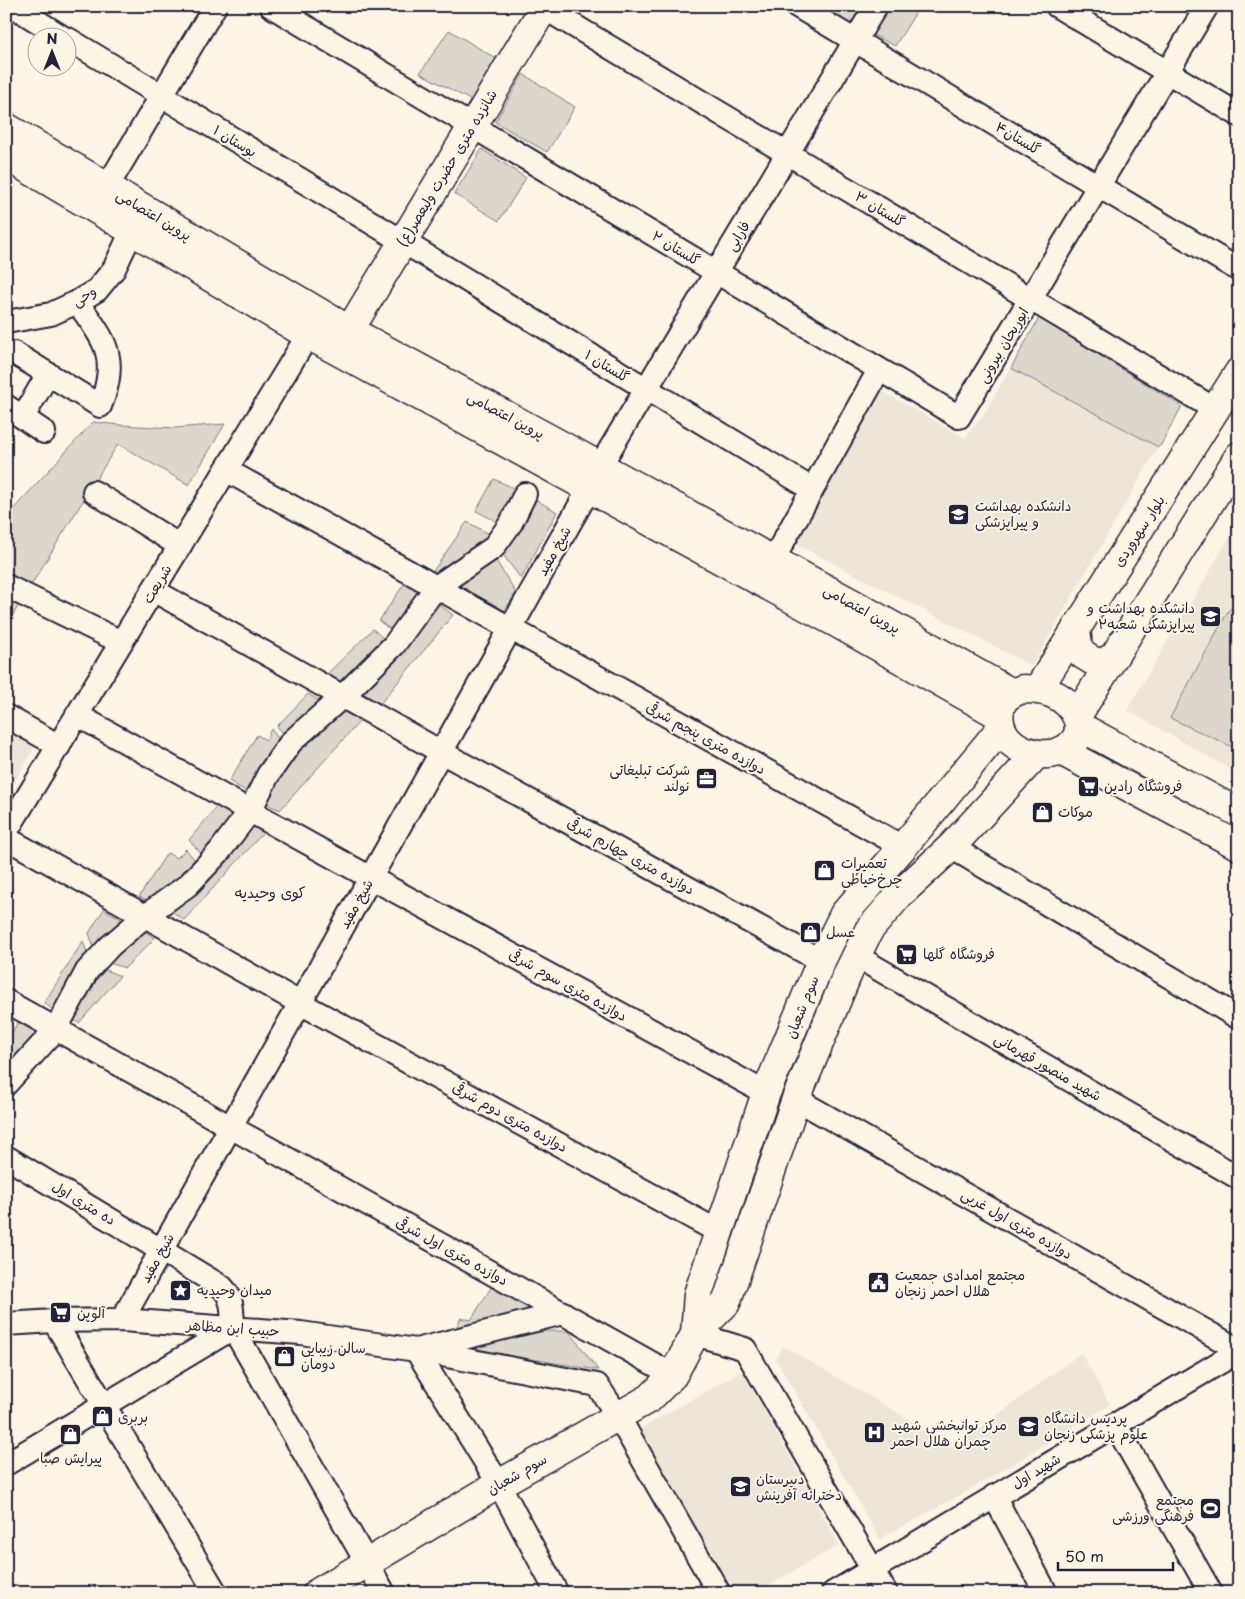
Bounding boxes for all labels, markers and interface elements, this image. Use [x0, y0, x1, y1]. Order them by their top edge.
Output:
north arrow [28, 28, 78, 78]
text: N [46, 28, 58, 49]
street label: شانزده متری حضرت ولیعصر(ع) [391, 85, 502, 250]
street label: گلستان۴ [992, 116, 1045, 159]
street label: بوستان ۱ [209, 119, 261, 162]
street label: پروین اعتصامی [113, 184, 196, 245]
street label: گلستان ۳ [851, 185, 909, 232]
street label: فارابی [720, 217, 755, 255]
street label: گلستان ۲ [648, 225, 704, 270]
street label: وحی [67, 280, 100, 311]
street label: ابوریحان بیرونی [972, 303, 1033, 387]
street label: گلستان ۱ [581, 344, 634, 387]
street label: پروین اعتصامی [464, 385, 549, 444]
street label: بلوار سهروردی [1108, 491, 1170, 571]
place label: دانشکده بهداشت و پیراپزشکی [975, 495, 1072, 532]
school or university icon: دانشکده بهداشت و پیراپزشکی [947, 502, 971, 526]
street label: شیخ مفید [531, 522, 576, 579]
street label: شریعت [137, 560, 176, 607]
street label: پروین اعتصامی [820, 579, 904, 638]
place label: دانشکده بهداشت و پیراپزشکى شعبه۲ [1086, 597, 1195, 634]
school or university icon: دانشکده بهداشت و پیراپزشکى شعبه۲ [1199, 604, 1223, 628]
street label: دوازده متری پنجم شرقی [642, 696, 770, 780]
place label: شرکت تبلیغاتی نولند [609, 759, 690, 796]
office icon: شرکت تبلیغاتی نولند [694, 766, 718, 790]
supermarket icon: فروشگاه رادین [1076, 774, 1100, 798]
place label: فروشگاه رادین [1104, 775, 1182, 796]
shop icon: موکات [1030, 800, 1054, 824]
place label: موکات [1058, 801, 1093, 822]
street label: دوازده متری چهارم شرقی [563, 812, 699, 900]
place label: تعمیرات چرخ‌خیاطی [841, 852, 903, 889]
shop icon: تعمیرات چرخ‌خیاطی [813, 859, 837, 883]
street label: شیخ مفید [333, 875, 378, 932]
district label: کوی وحیدیه [235, 880, 305, 903]
shop icon: عسل [798, 920, 822, 944]
place label: عسل [826, 921, 855, 942]
supermarket icon: فروشگاه گلها [895, 942, 919, 966]
street label: دوازده متری سوم شرقی [504, 943, 631, 1028]
place label: فروشگاه گلها [923, 943, 995, 964]
street label: سوم شعبان [779, 972, 826, 1042]
street label: شهید منصور قهرمانی [991, 1027, 1106, 1106]
street label: دوازده متری دوم شرقی [448, 1076, 572, 1158]
street label: ده متری اول [48, 1175, 120, 1230]
street label: دوازده متری اول غربی [958, 1183, 1077, 1264]
street label: دوازده متری اول شرقی [392, 1211, 512, 1290]
street label: شیخ مفید [134, 1229, 179, 1286]
place label: مجتمع امدادی جمعیت هلال احمر زنجان [895, 1264, 1025, 1301]
public building icon: مجتمع امدادی جمعیت هلال احمر زنجان [867, 1271, 891, 1295]
place icon: میدان وحیدیه [169, 1278, 193, 1302]
place label: میدان وحیدیه [197, 1279, 272, 1300]
supermarket icon: آلوپن [49, 1301, 73, 1325]
place label: آلوپن [77, 1302, 105, 1323]
street label: حبیب ابن مظاهر [185, 1314, 280, 1341]
place label: سالن زیبایی دومان [301, 1337, 366, 1374]
shop icon: سالن زیبایی دومان [273, 1344, 297, 1368]
shop icon: بربری [90, 1405, 114, 1429]
place label: بربری [118, 1406, 148, 1427]
place label: پردیس دانشگاه علوم پزشکى زنجان [1044, 1407, 1148, 1445]
place label: مرکز توانبخشی شهید چمران هلال احمر [890, 1414, 1007, 1451]
school or university icon: پردیس دانشگاه علوم پزشکى زنجان [1016, 1414, 1040, 1438]
hospital icon: مرکز توانبخشی شهید چمران هلال احمر [863, 1421, 887, 1445]
shop icon: پیرایش صبا [59, 1423, 83, 1447]
place label: پیرایش صبا [40, 1447, 102, 1468]
street label: سوم شعبان [483, 1448, 552, 1501]
street label: شهید اول [1007, 1448, 1064, 1494]
place label: دبیرستان دخترانه آفرینش [756, 1468, 842, 1505]
school or university icon: دبیرستان دخترانه آفرینش [728, 1475, 752, 1499]
place label: مجتمع فرهنگی ورزشی [1112, 1489, 1194, 1526]
sports icon: مجتمع فرهنگی ورزشی [1198, 1496, 1222, 1520]
scale bar [1058, 1539, 1172, 1571]
text: 50 m [1065, 1544, 1104, 1567]

